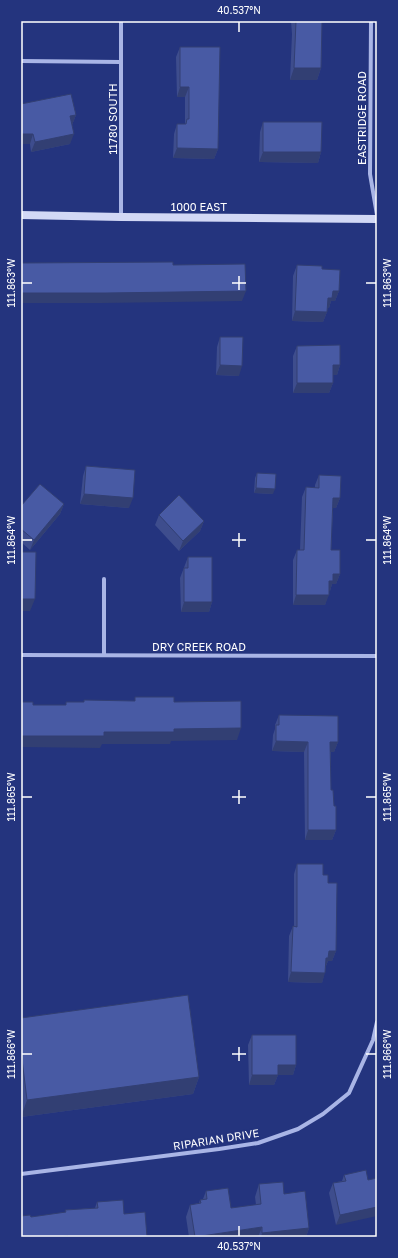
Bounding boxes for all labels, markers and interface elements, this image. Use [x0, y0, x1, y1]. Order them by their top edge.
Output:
text: 40.537°N [217, 4, 261, 16]
street label: EASTRIDGE ROAD [355, 71, 368, 165]
street label: 11780 SOUTH [106, 83, 119, 155]
street label: 1000 EAST [171, 200, 227, 213]
text: 111.863°W [5, 258, 17, 308]
text: 111.863°W [381, 258, 393, 308]
text: 111.864°W [5, 515, 17, 564]
text: 111.864°W [381, 515, 393, 564]
street label: DRY CREEK ROAD [152, 640, 246, 653]
text: 111.865°W [5, 772, 17, 822]
text: 111.865°W [381, 772, 393, 822]
text: 111.866°W [5, 1029, 17, 1079]
text: 111.866°W [381, 1029, 393, 1079]
street label: RIPARIAN DRIVE [172, 1126, 260, 1152]
text: 40.537°N [217, 1240, 261, 1252]

